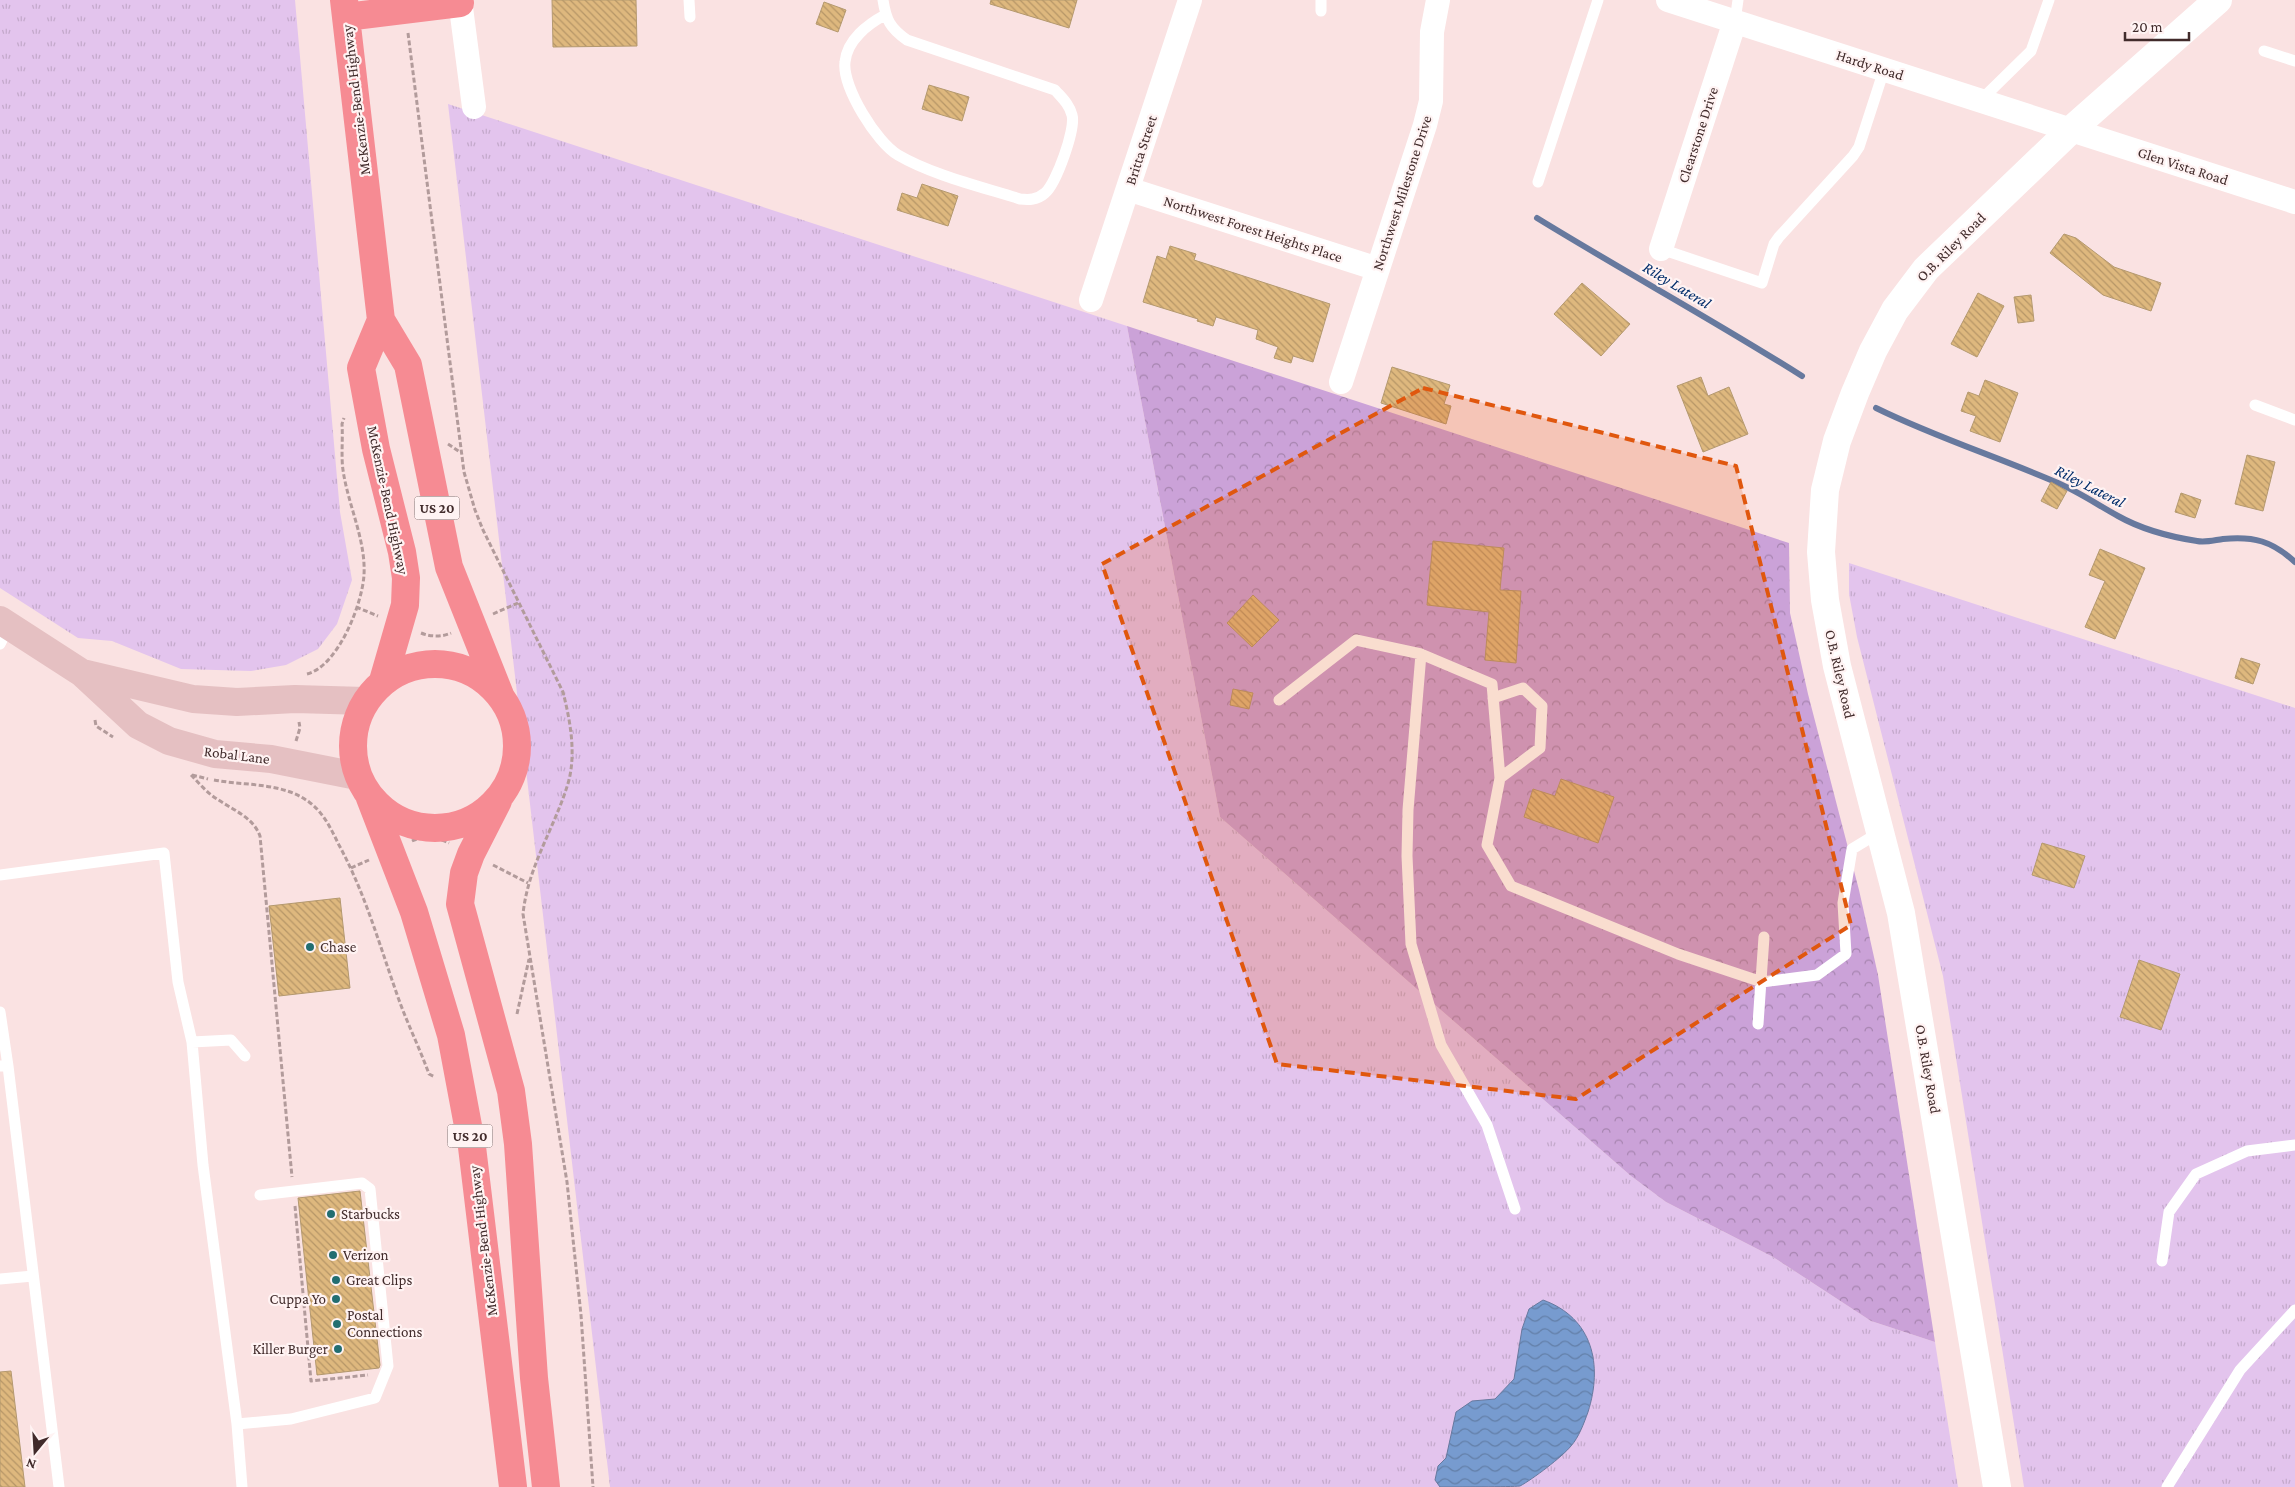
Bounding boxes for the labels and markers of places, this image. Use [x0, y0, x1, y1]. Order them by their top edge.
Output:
place label: Chase [320, 939, 357, 955]
marker: Chase [304, 941, 316, 953]
place label: Starbucks [341, 1206, 400, 1222]
marker: Starbucks [325, 1208, 337, 1220]
place label: Verizon [343, 1247, 389, 1263]
marker: Verizon [327, 1249, 339, 1261]
place label: Great Clips [346, 1272, 412, 1289]
marker: Great Clips [330, 1274, 342, 1286]
place label: Cuppa Yo [269, 1291, 326, 1308]
marker: Cuppa Yo [330, 1293, 342, 1305]
place label: Postal Connections [347, 1307, 423, 1340]
marker: Postal Connections [331, 1318, 343, 1330]
place label: Killer Burger [253, 1341, 329, 1358]
marker: Killer Burger [332, 1343, 344, 1355]

